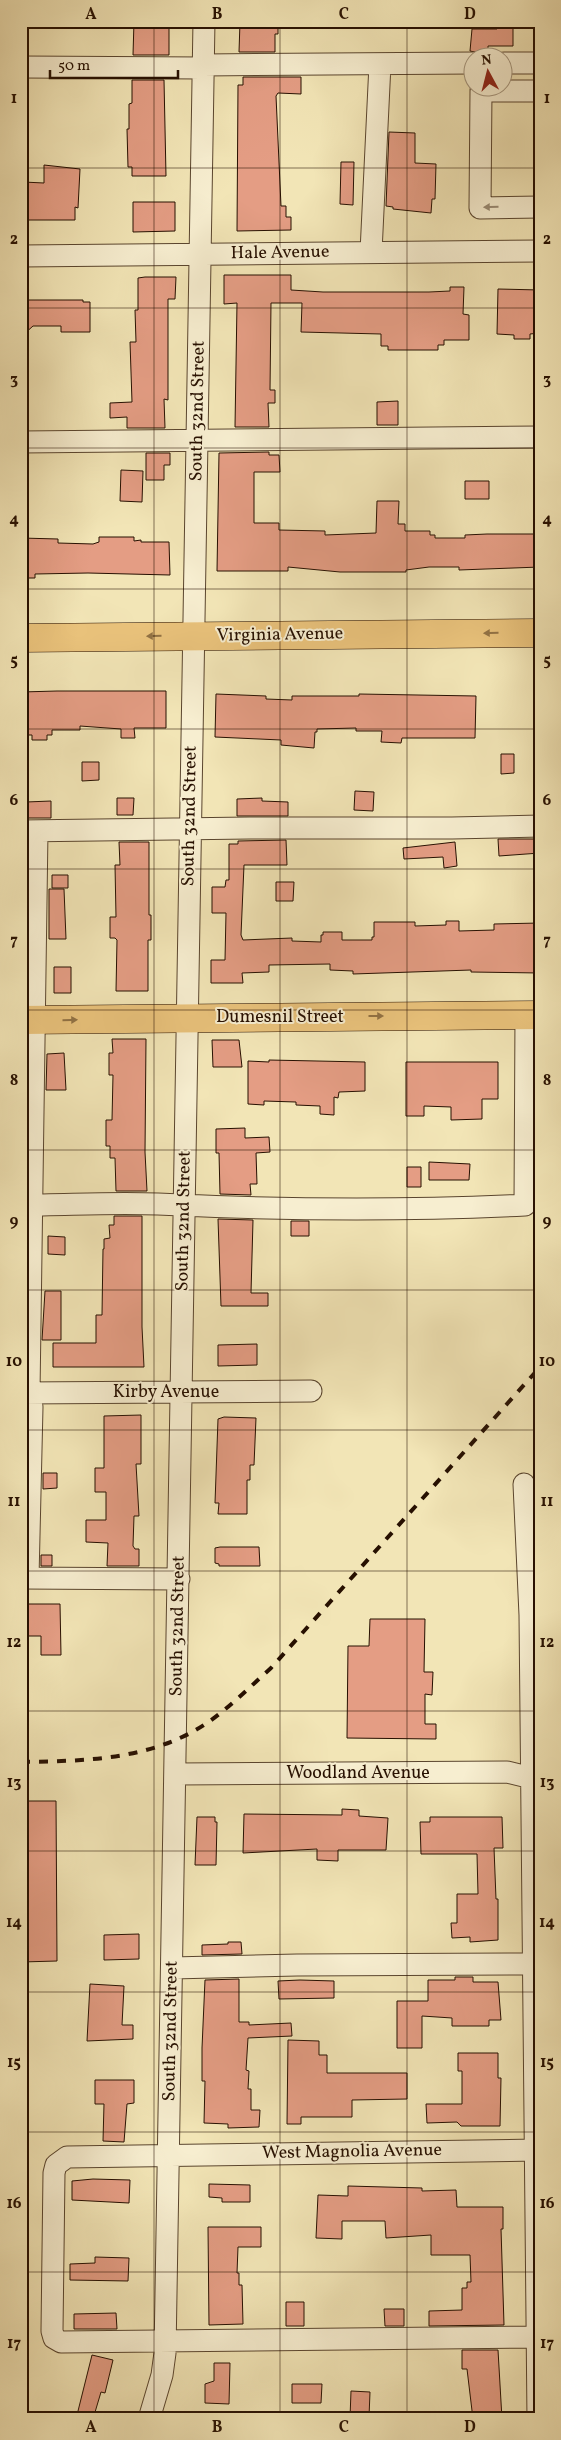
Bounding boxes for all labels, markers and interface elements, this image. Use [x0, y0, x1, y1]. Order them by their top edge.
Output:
text: A [85, 4, 97, 26]
text: B [212, 4, 223, 26]
text: C [339, 4, 349, 26]
text: D [464, 4, 476, 26]
scale bar [50, 48, 178, 80]
north arrow [464, 48, 514, 98]
text: N [480, 51, 493, 71]
text: 50 m [58, 56, 90, 77]
text: 1 [11, 88, 17, 110]
text: 1 [544, 88, 550, 110]
one-way arrow [483, 204, 499, 212]
text: 2 [10, 229, 18, 251]
text: 2 [543, 229, 551, 251]
street label: Hale Avenue [230, 240, 330, 266]
street label: South 32nd Street [184, 340, 212, 482]
text: 3 [10, 369, 18, 391]
text: 3 [543, 369, 551, 391]
text: 4 [9, 509, 19, 531]
text: 4 [542, 509, 552, 531]
street label: Virginia Avenue [216, 621, 344, 649]
one-way arrow [483, 629, 499, 637]
one-way arrow [145, 633, 161, 641]
text: 5 [10, 650, 18, 672]
text: 5 [543, 650, 551, 672]
street label: South 32nd Street [176, 745, 204, 887]
text: 6 [10, 790, 19, 812]
text: 6 [543, 790, 552, 812]
text: 7 [10, 930, 18, 952]
text: 7 [543, 930, 551, 952]
street label: Dumesnil Street [216, 1005, 344, 1030]
one-way arrow [368, 1012, 384, 1020]
one-way arrow [62, 1016, 78, 1024]
text: 8 [10, 1070, 18, 1092]
text: 8 [543, 1070, 551, 1092]
street label: South 32nd Street [170, 1150, 198, 1292]
text: 9 [10, 1211, 19, 1233]
text: 9 [543, 1211, 552, 1233]
text: 10 [6, 1351, 22, 1373]
text: 10 [539, 1351, 555, 1373]
street label: Kirby Avenue [113, 1380, 219, 1405]
text: 11 [8, 1491, 20, 1513]
text: 11 [541, 1491, 553, 1513]
street label: South 32nd Street [164, 1555, 192, 1697]
text: 12 [7, 1632, 21, 1654]
text: 12 [540, 1632, 554, 1654]
street label: Woodland Avenue [286, 1761, 430, 1786]
text: 13 [7, 1772, 21, 1794]
text: 13 [540, 1772, 554, 1794]
text: 14 [6, 1912, 22, 1934]
text: 14 [539, 1912, 555, 1934]
street label: South 32nd Street [157, 1960, 185, 2102]
text: 15 [7, 2052, 21, 2074]
text: 15 [540, 2052, 554, 2074]
street label: West Magnolia Avenue [262, 2138, 442, 2166]
text: 16 [6, 2193, 22, 2215]
text: 16 [539, 2193, 555, 2215]
text: 17 [7, 2333, 21, 2355]
text: 17 [540, 2333, 554, 2355]
text: A [85, 2417, 97, 2439]
text: B [212, 2417, 223, 2439]
text: C [339, 2417, 349, 2439]
text: D [464, 2417, 476, 2439]

